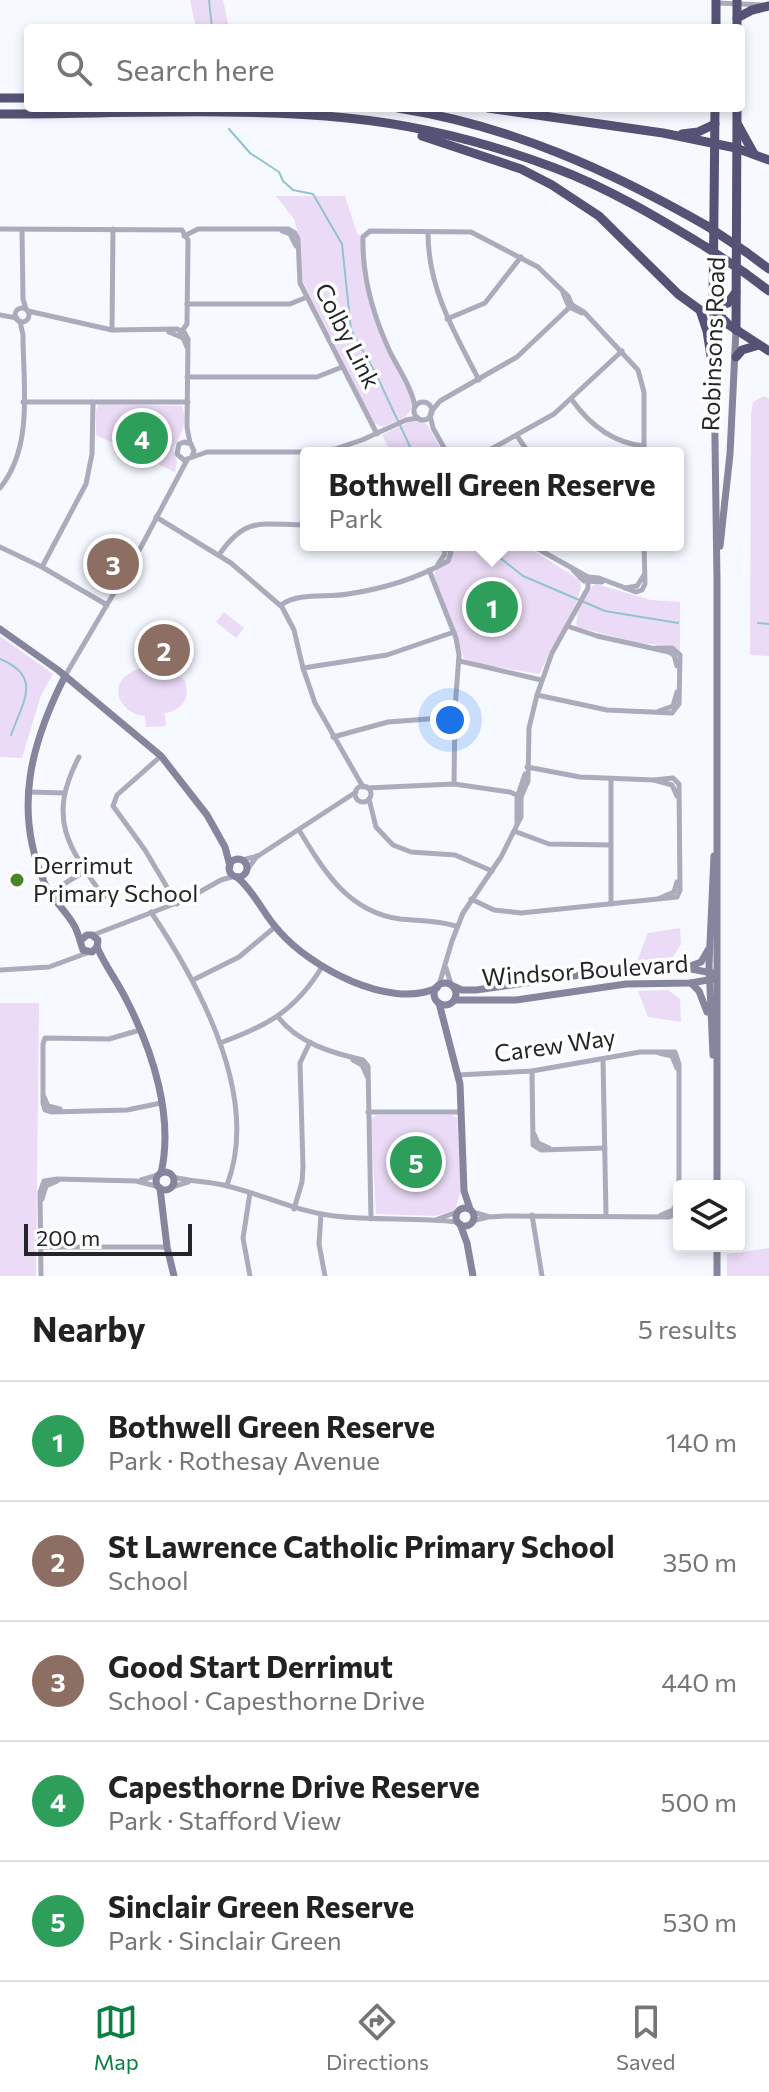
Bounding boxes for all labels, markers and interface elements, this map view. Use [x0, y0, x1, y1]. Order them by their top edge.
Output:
search box [24, 24, 745, 112]
icon: search [52, 46, 96, 90]
text: Search here [116, 50, 275, 87]
street label: Robinsons Road [695, 256, 730, 432]
street label: Colby Link [309, 278, 387, 393]
pin: 4 [116, 408, 168, 468]
popup [300, 447, 684, 551]
text: Bothwell Green Reserve [328, 465, 656, 502]
text: Park [328, 502, 383, 533]
pin: 3 [87, 534, 139, 594]
pin: 1 [466, 577, 518, 637]
pin: 2 [138, 620, 190, 680]
your location [430, 700, 470, 740]
place label: Derrimut Primary School [33, 850, 198, 907]
marker: Derrimut Primary School [8, 871, 26, 889]
street label: Windsor Boulevard [481, 948, 689, 991]
street label: Carew Way [492, 1022, 617, 1067]
pin: 5 [390, 1132, 442, 1192]
map controls [673, 1180, 745, 1252]
button: layers [673, 1180, 745, 1252]
scale bar [24, 1220, 192, 1256]
text: 200 m [36, 1224, 100, 1251]
text: Nearby [32, 1307, 146, 1349]
text: 5 results [638, 1313, 737, 1344]
text: Bothwell Green Reserve [108, 1407, 435, 1444]
text: 1 [52, 1426, 64, 1457]
text: 140 m [666, 1426, 737, 1457]
text: Park · Rothesay Avenue [108, 1444, 380, 1475]
text: St Lawrence Catholic Primary School [108, 1527, 615, 1564]
text: 2 [51, 1546, 65, 1577]
text: 350 m [663, 1546, 737, 1577]
text: School [108, 1564, 189, 1595]
text: Good Start Derrimut [108, 1647, 393, 1684]
text: 3 [50, 1666, 66, 1697]
text: 440 m [661, 1666, 737, 1697]
text: School · Capesthorne Drive [108, 1684, 425, 1715]
text: Capesthorne Drive Reserve [108, 1767, 480, 1804]
text: 4 [50, 1786, 66, 1817]
text: 500 m [660, 1786, 737, 1817]
text: Park · Stafford View [108, 1804, 341, 1835]
text: Sinclair Green Reserve [108, 1887, 414, 1924]
text: 5 [50, 1906, 66, 1937]
text: 530 m [663, 1906, 737, 1937]
text: Park · Sinclair Green [108, 1924, 342, 1955]
tab: Map [94, 2000, 139, 2075]
tab: Directions [326, 2000, 429, 2075]
tab: Saved [616, 2000, 675, 2075]

